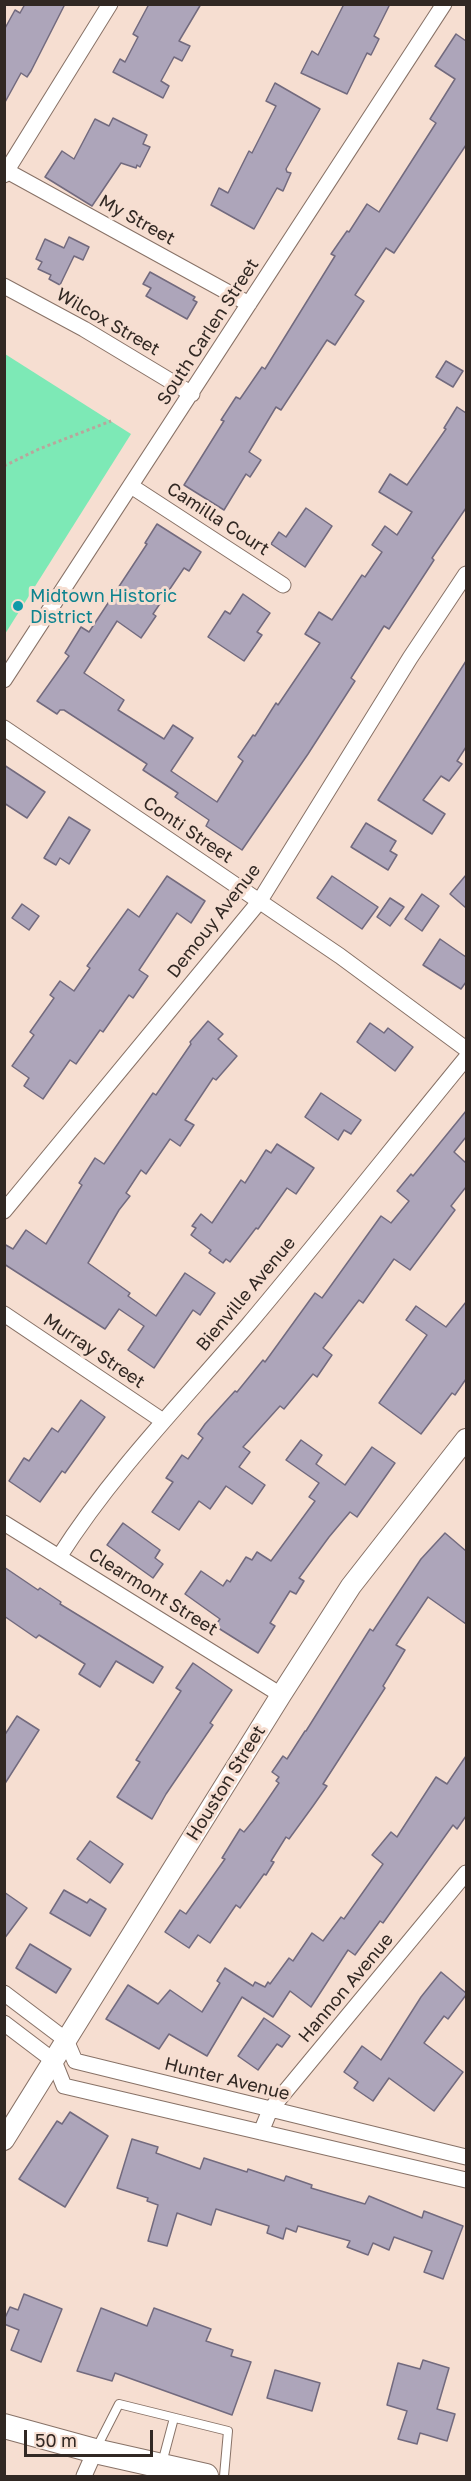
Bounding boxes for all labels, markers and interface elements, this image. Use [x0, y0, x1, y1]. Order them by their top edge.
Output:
street label: My Street [95, 190, 179, 250]
street label: South Carlen Street [153, 255, 263, 409]
street label: Wilcox Street [53, 284, 163, 360]
street label: Camilla Court [163, 478, 273, 560]
place label: Midtown Historic District [30, 585, 177, 628]
marker: Midtown Historic District [11, 599, 25, 613]
street label: Conti Street [139, 792, 237, 868]
street label: Demouy Avenue [163, 860, 265, 982]
street label: Bienville Avenue [192, 1232, 300, 1356]
street label: Murray Street [39, 1309, 149, 1393]
street label: Clearmont Street [85, 1544, 221, 1640]
street label: Houston Street [182, 1721, 270, 1845]
street label: Hannon Avenue [294, 1929, 398, 2047]
street label: Hunter Avenue [162, 2053, 292, 2105]
scale bar [27, 2418, 156, 2456]
text: 50 m [35, 2429, 77, 2451]

